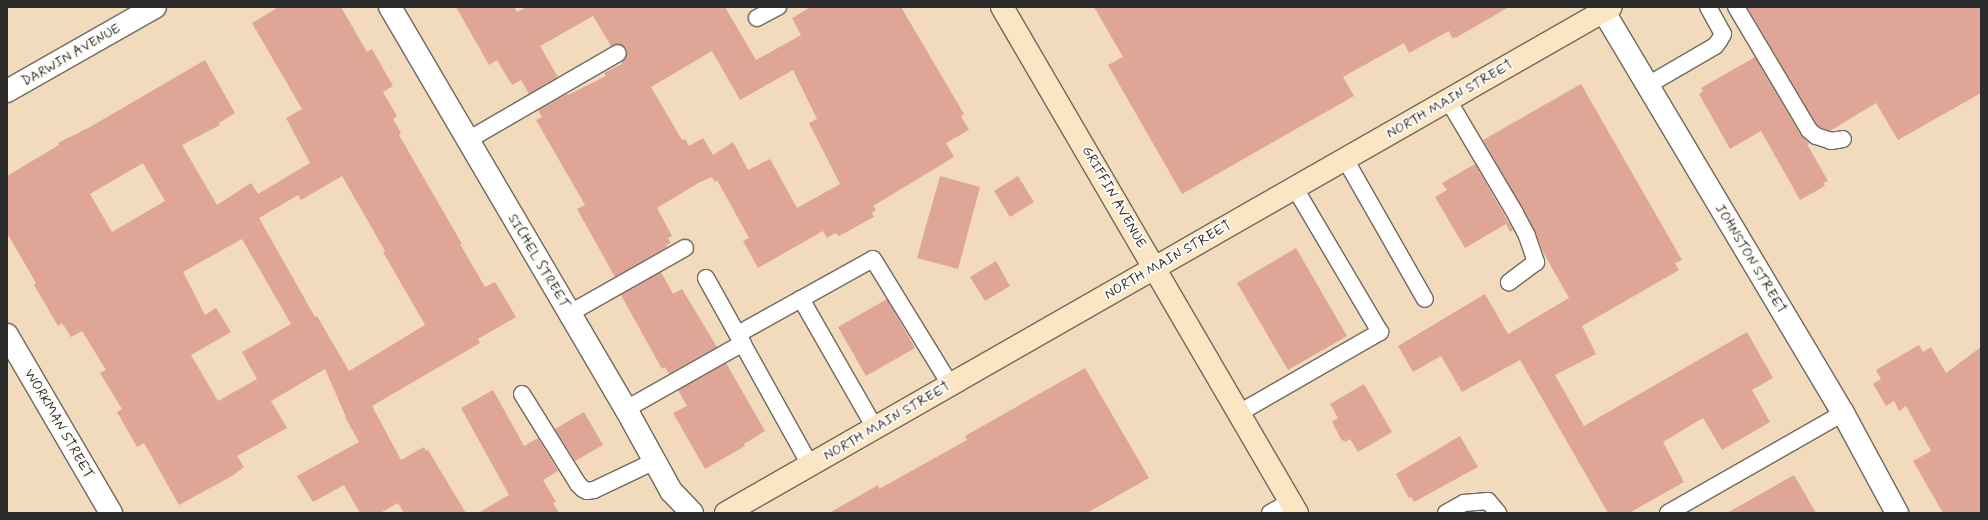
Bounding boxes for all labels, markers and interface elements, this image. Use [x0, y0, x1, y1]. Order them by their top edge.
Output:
street label: DARWIN AVENUE [18, 19, 124, 91]
street label: NORTH MAIN STREET [1384, 56, 1516, 142]
street label: GRIFFIN AVENUE [1078, 143, 1150, 251]
street label: JOHNSTON STREET [1712, 201, 1790, 317]
street label: SICHEL STREET [504, 211, 574, 311]
street label: NORTH MAIN STREET [1102, 217, 1234, 303]
street label: WORKMAN STREET [20, 365, 98, 483]
street label: NORTH MAIN STREET [821, 378, 953, 464]

